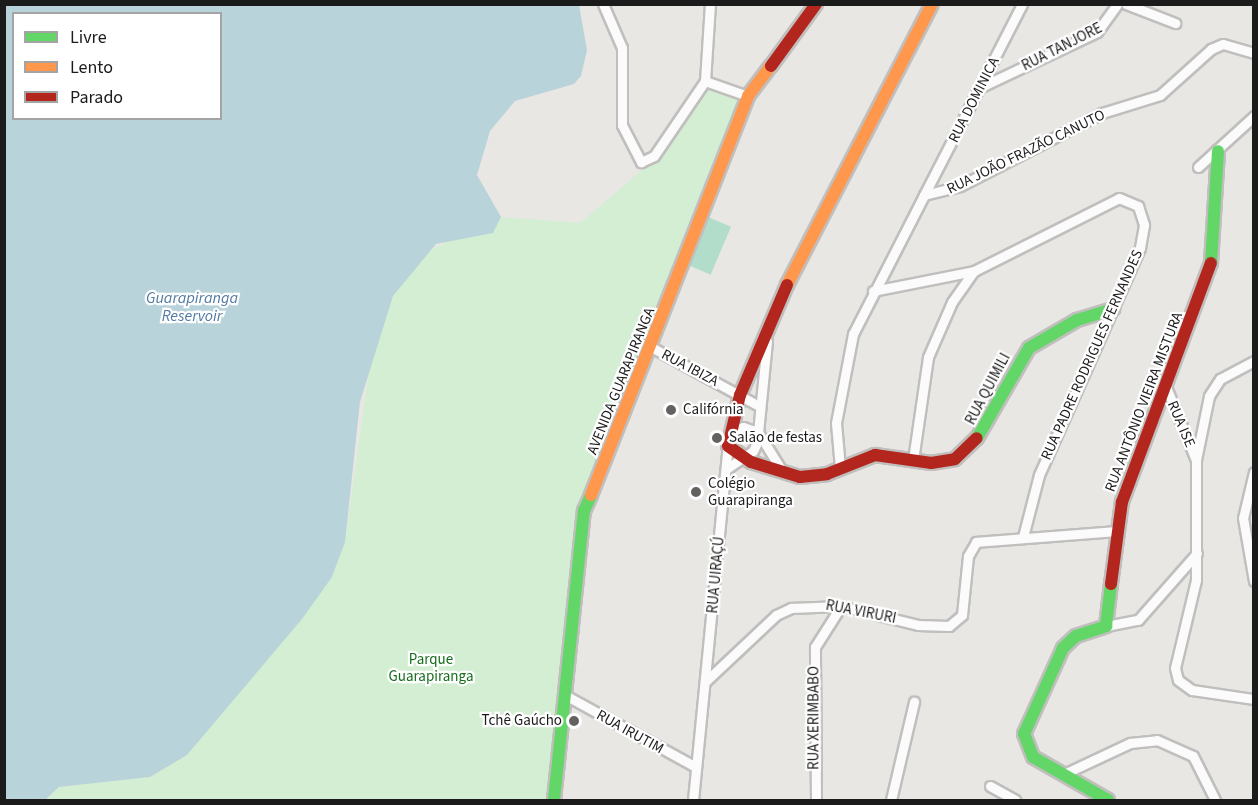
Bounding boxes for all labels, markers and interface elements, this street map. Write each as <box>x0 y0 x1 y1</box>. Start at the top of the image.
legend <box>12 12 222 120</box>
street label: RUA TANJORE <box>1019 19 1105 75</box>
text: Livre <box>70 25 107 50</box>
street label: RUA DOMINICA <box>945 54 1003 146</box>
text: Lento <box>70 55 113 80</box>
text: Parado <box>70 85 123 110</box>
street label: RUA JOÃO FRAZÃO CANUTO <box>944 106 1108 198</box>
street label: RUA PADRE RODRIGUES FERNANDES <box>1037 247 1147 463</box>
water label: Guarapiranga Reservoir <box>146 288 238 326</box>
street label: AVENIDA GUARAPIRANGA <box>583 305 659 457</box>
street label: RUA ANTÔNIO VIEIRA MISTURA <box>1101 309 1187 495</box>
street label: RUA IBIZA <box>658 346 722 390</box>
street label: RUA QUIMILI <box>962 350 1014 428</box>
street label: RUA ISE <box>1163 398 1199 450</box>
place label: Califórnia <box>683 401 744 419</box>
marker: Califórnia <box>664 403 678 417</box>
place label: Salão de festas <box>729 429 822 447</box>
marker: Salão de festas <box>710 431 724 445</box>
place label: Colégio Guarapiranga <box>708 474 793 509</box>
marker: Colégio Guarapiranga <box>689 485 703 499</box>
street label: RUA UIRAÇÚ <box>704 536 728 614</box>
street label: RUA VIRURI <box>824 596 898 628</box>
park label: Parque Guarapiranga <box>389 650 473 685</box>
street label: RUA XERIMBABO <box>805 666 823 770</box>
street label: RUA IRUTIM <box>593 706 667 758</box>
place label: Tchê Gaúcho <box>481 712 562 730</box>
marker: Tchê Gaúcho <box>567 714 581 728</box>

